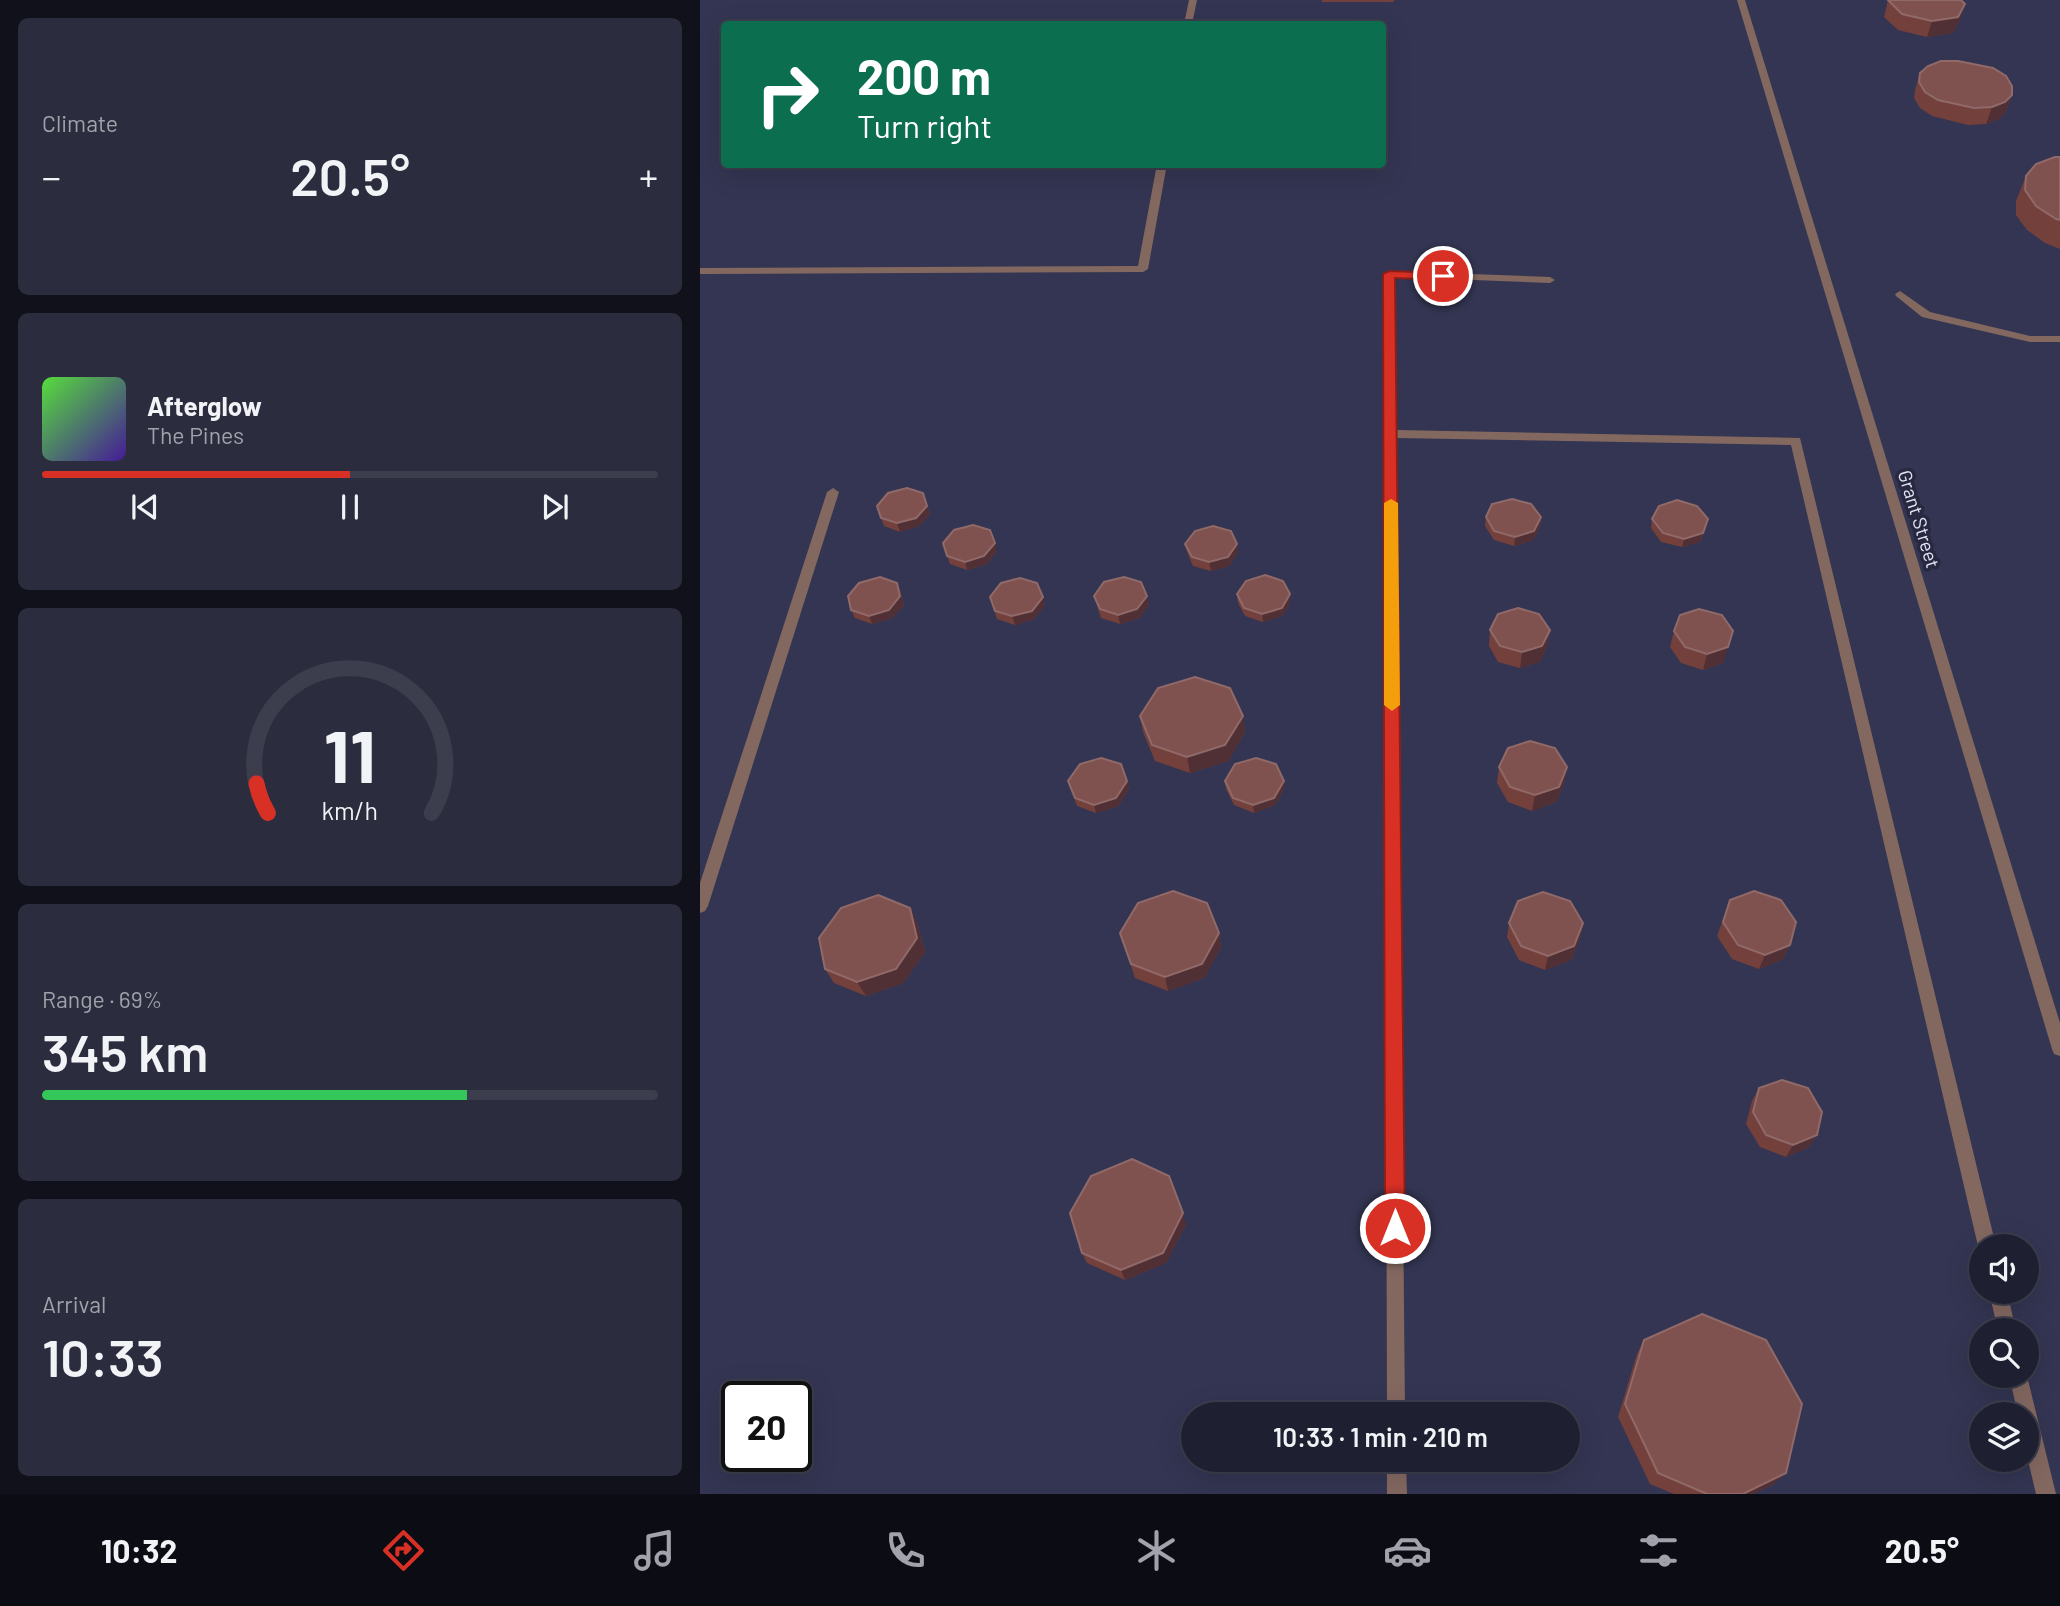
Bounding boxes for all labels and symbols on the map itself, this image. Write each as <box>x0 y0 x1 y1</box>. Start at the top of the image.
pin <box>1413 246 1473 306</box>
street label: Grant Street <box>1894 467 1945 571</box>
position arrow <box>1358 1191 1432 1265</box>
speed limit sign: 20 <box>721 1381 812 1472</box>

